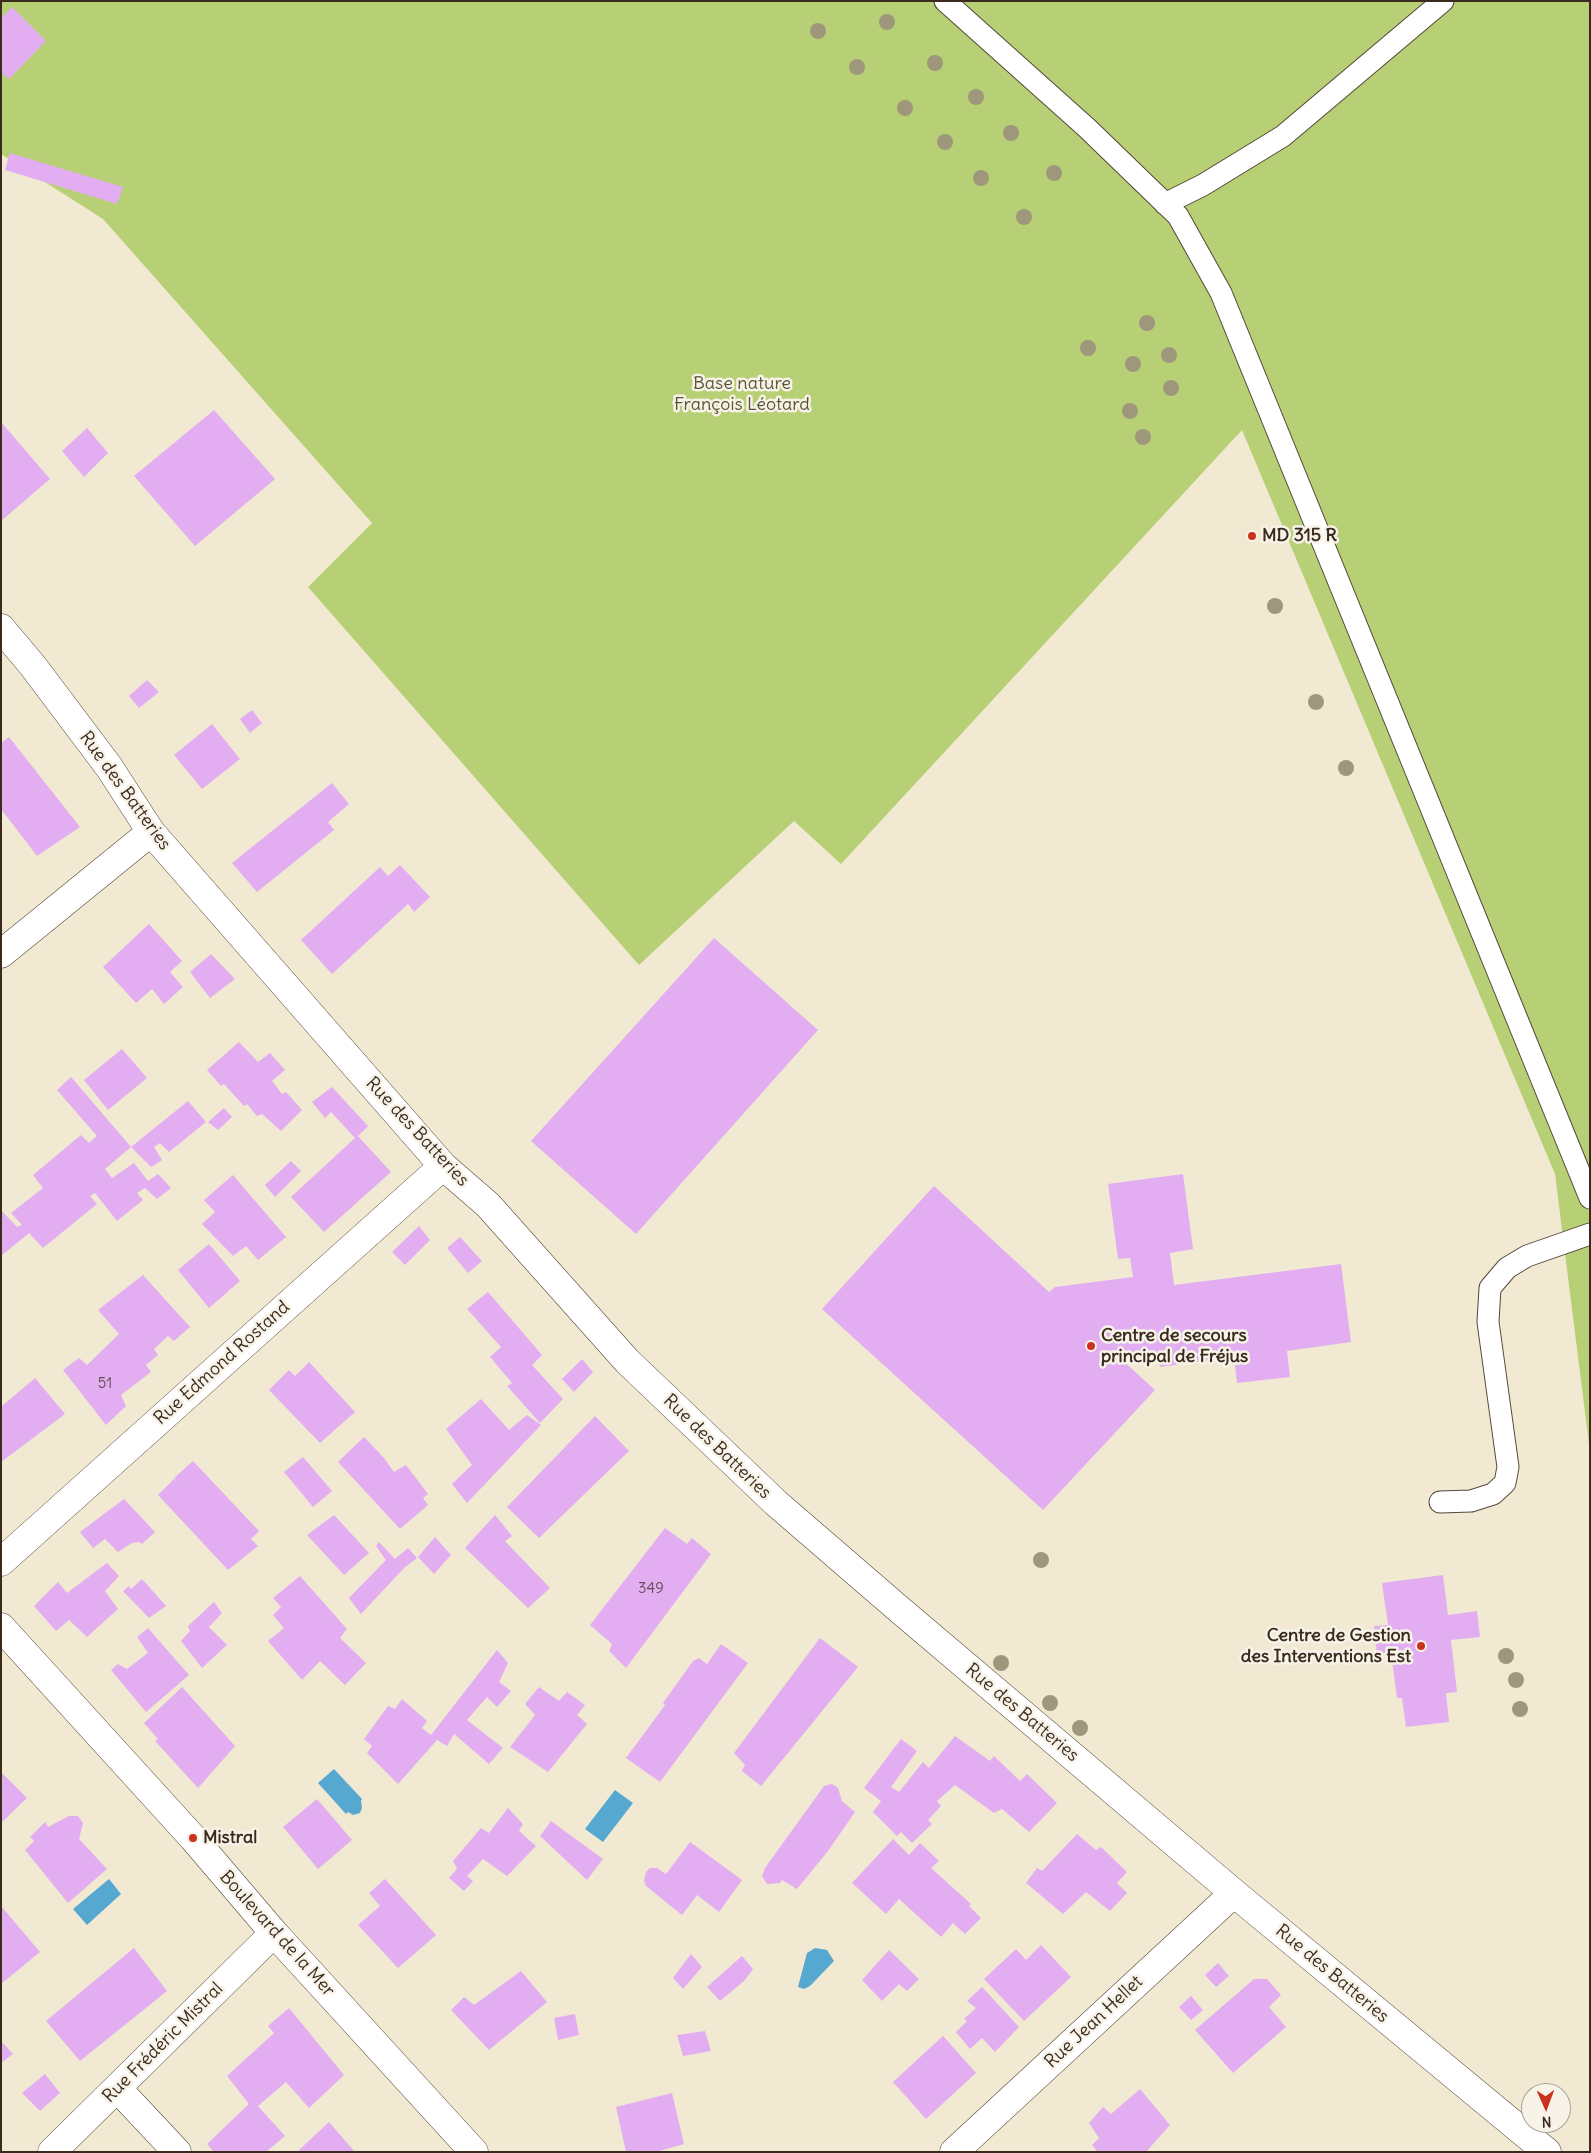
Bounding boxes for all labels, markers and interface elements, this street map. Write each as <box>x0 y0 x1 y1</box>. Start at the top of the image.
park label: Base nature François Léotard <box>674 373 810 416</box>
place label: MD 315 R <box>1262 525 1337 547</box>
marker: MD 315 R <box>1246 530 1258 542</box>
street label: Rue des Batteries <box>75 727 175 855</box>
street label: Rue des Batteries <box>361 1073 473 1191</box>
street label: Rue Edmond Rostand <box>150 1296 294 1430</box>
place label: Centre de secours principal de Fréjus <box>1101 1325 1248 1368</box>
marker: Centre de secours principal de Fréjus <box>1085 1340 1097 1352</box>
house number: 51 <box>98 1375 112 1393</box>
street label: Rue des Batteries <box>659 1390 775 1504</box>
house number: 349 <box>638 1580 664 1598</box>
place label: Centre de Gestion des Interventions Est <box>1241 1625 1411 1668</box>
marker: Centre de Gestion des Interventions Est <box>1415 1640 1427 1652</box>
street label: Rue des Batteries <box>961 1659 1083 1767</box>
place label: Mistral <box>203 1827 257 1849</box>
marker: Mistral <box>187 1832 199 1844</box>
street label: Boulevard de la Mer <box>215 1867 339 2001</box>
street label: Rue des Batteries <box>1271 1920 1393 2028</box>
street label: Rue Jean Hellet <box>1041 1971 1147 2073</box>
street label: Rue Frédéric Mistral <box>98 1978 228 2108</box>
north arrow <box>1521 2083 1571 2133</box>
text: N <box>1541 2113 1552 2131</box>

